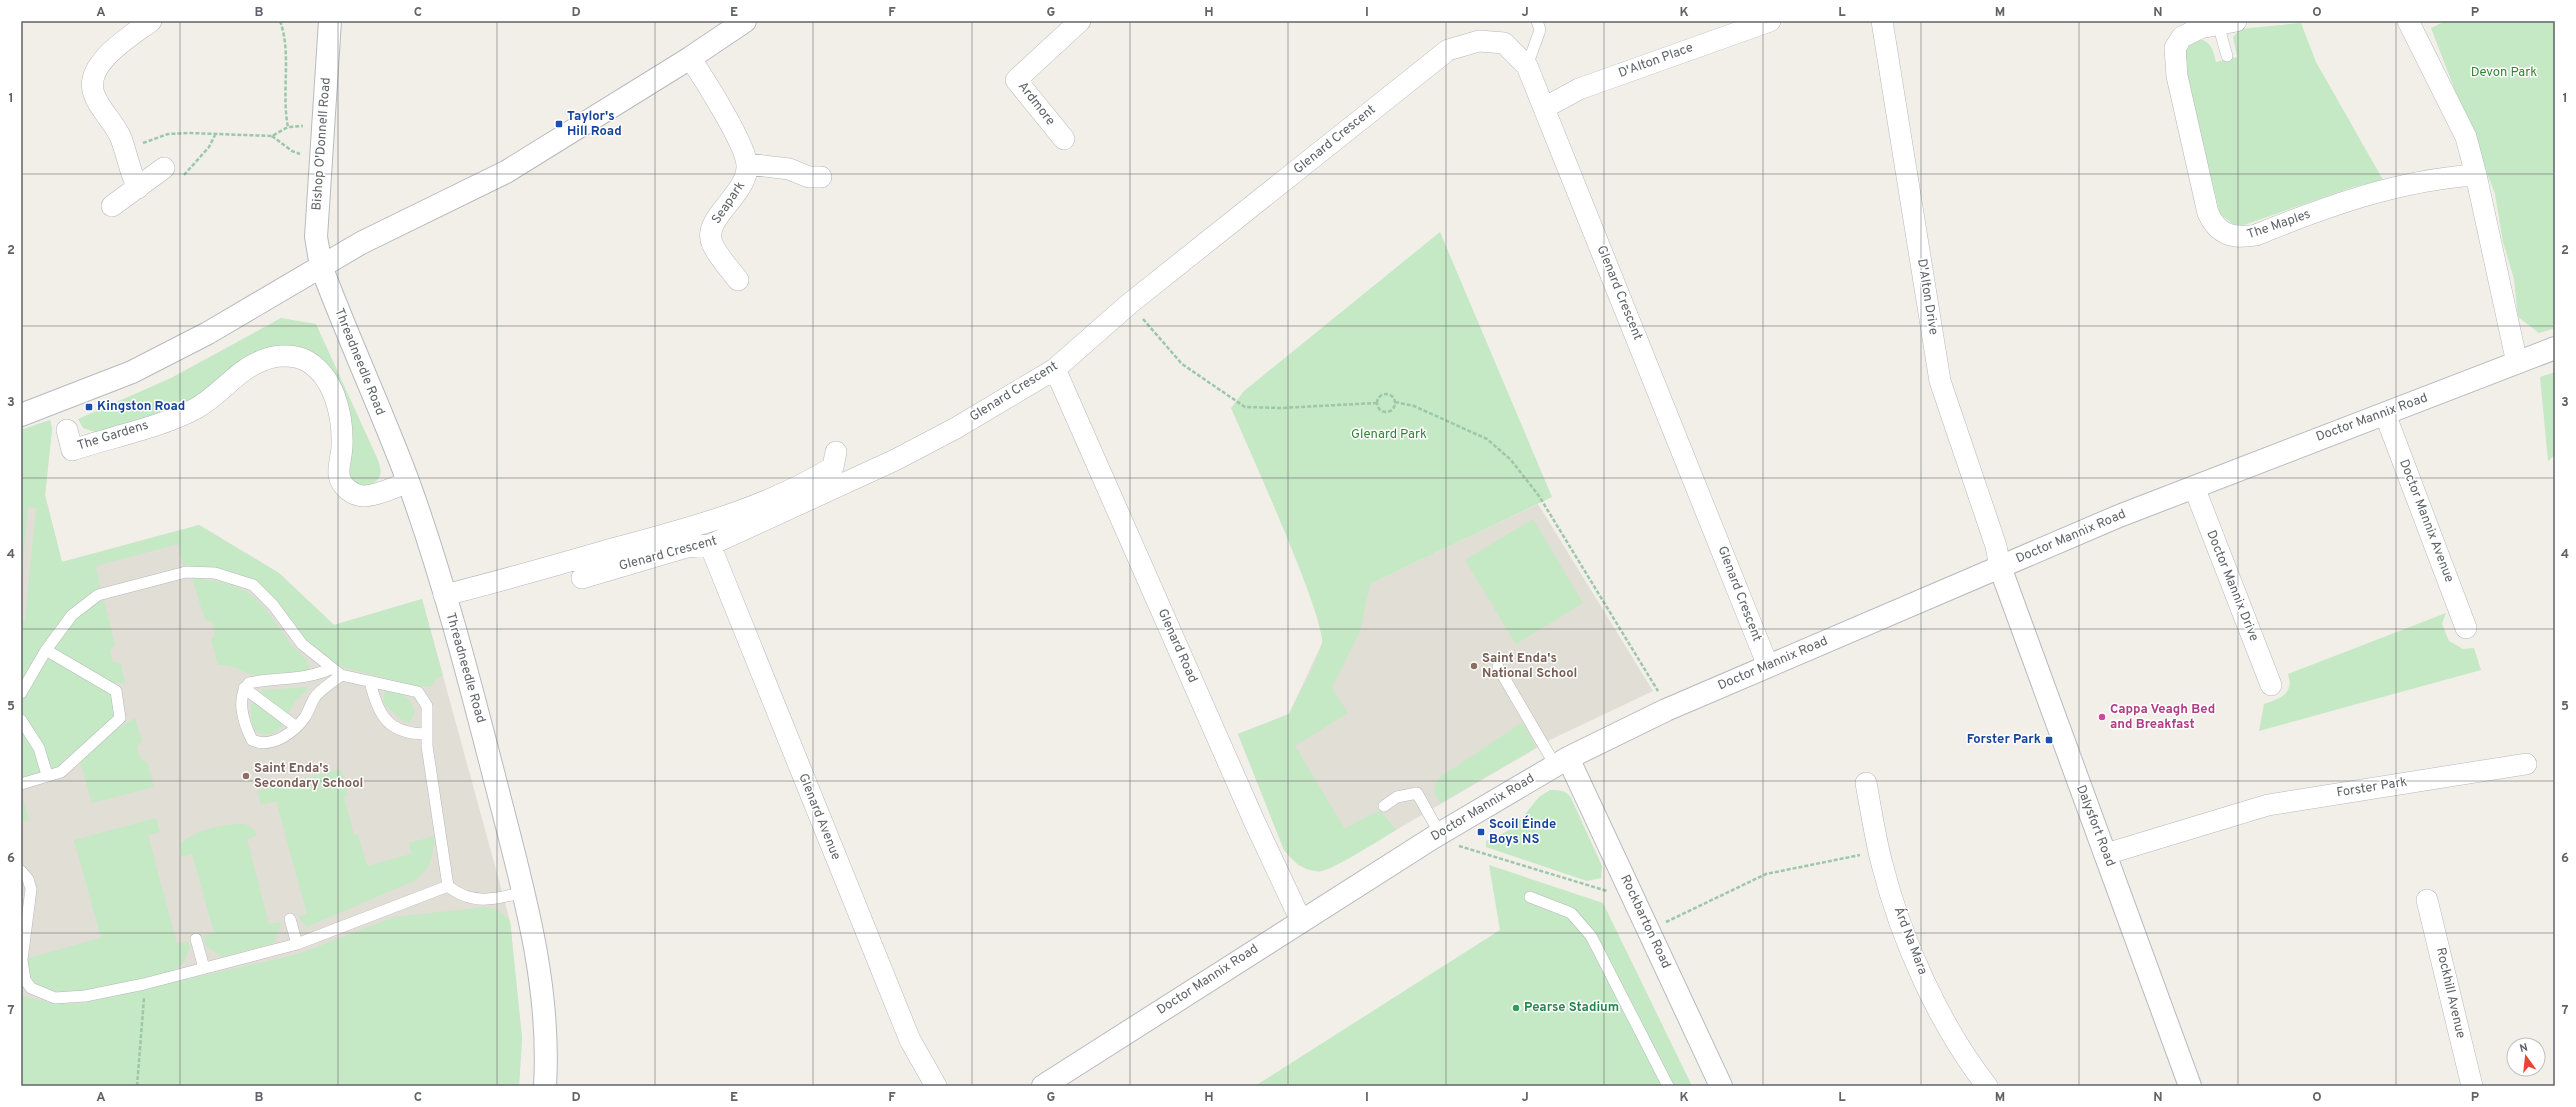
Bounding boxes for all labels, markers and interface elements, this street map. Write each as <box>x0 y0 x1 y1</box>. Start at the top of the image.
text: A <box>96 5 106 21</box>
text: B <box>255 5 264 21</box>
text: C <box>414 5 422 21</box>
text: D <box>571 5 581 21</box>
text: E <box>730 5 738 21</box>
text: F <box>888 5 896 21</box>
text: G <box>1047 5 1056 21</box>
text: H <box>1204 5 1214 21</box>
text: I <box>1365 5 1369 21</box>
text: J <box>1521 5 1529 21</box>
text: K <box>1679 5 1689 21</box>
text: L <box>1838 5 1846 21</box>
text: M <box>1995 5 2005 21</box>
text: N <box>2153 5 2163 21</box>
text: O <box>2312 5 2322 21</box>
text: P <box>2471 5 2480 21</box>
street label: D'Alton Place <box>1616 40 1696 82</box>
park label: Devon Park <box>2471 65 2537 81</box>
street label: Bishop O'Donnell Road <box>309 77 335 211</box>
street label: Ardmore <box>1014 79 1058 129</box>
text: 1 <box>8 91 14 107</box>
text: 1 <box>2562 91 2568 107</box>
street label: Glenard Crescent <box>1291 102 1379 178</box>
place label: Taylor's Hill Road <box>567 109 622 140</box>
marker: Taylor's Hill Road <box>554 119 564 129</box>
street label: Seapark <box>709 179 749 227</box>
street label: The Maples <box>2245 207 2313 243</box>
text: 2 <box>7 243 15 259</box>
street label: Glenard Crescent <box>1593 243 1645 343</box>
text: 2 <box>2561 243 2569 259</box>
street label: D'Alton Drive <box>1913 258 1941 336</box>
street label: Threadneedle Road <box>330 306 388 418</box>
street label: Glenard Crescent <box>967 358 1061 425</box>
street label: Doctor Mannix Road <box>2314 390 2430 446</box>
text: 3 <box>7 395 15 411</box>
text: 3 <box>2561 395 2569 411</box>
place label: Kingston Road <box>97 399 185 415</box>
marker: Kingston Road <box>84 402 94 412</box>
street label: The Gardens <box>75 418 151 454</box>
park label: Glenard Park <box>1351 427 1427 443</box>
street label: Doctor Mannix Avenue <box>2395 457 2457 585</box>
street label: Doctor Mannix Road <box>2014 507 2128 567</box>
street label: Doctor Mannix Drive <box>2202 528 2262 644</box>
street label: Glenard Crescent <box>617 533 719 575</box>
street label: Glenard Crescent <box>1713 544 1765 644</box>
text: 4 <box>7 547 15 563</box>
text: 4 <box>2561 547 2569 563</box>
street label: Glenard Road <box>1154 607 1200 685</box>
street label: Threadneedle Road <box>442 611 488 725</box>
street label: Doctor Mannix Road <box>1716 634 1830 694</box>
place label: Saint Enda's National School <box>1482 651 1577 682</box>
marker: Saint Enda's National School <box>1469 661 1479 671</box>
text: 5 <box>7 699 15 715</box>
text: 5 <box>2561 699 2569 715</box>
place label: Cappa Veagh Bed and Breakfast <box>2110 702 2215 733</box>
marker: Cappa Veagh Bed and Breakfast <box>2097 712 2107 722</box>
place label: Forster Park <box>1967 732 2041 748</box>
marker: Forster Park <box>2044 735 2054 745</box>
place label: Saint Enda's Secondary School <box>254 761 363 792</box>
marker: Saint Enda's Secondary School <box>241 771 251 781</box>
street label: Glenard Avenue <box>794 771 844 863</box>
street label: Doctor Mannix Road <box>1428 771 1538 845</box>
street label: Forster Park <box>2336 775 2409 801</box>
street label: Dalysfort Road <box>2072 783 2118 869</box>
place label: Scoil Éinde Boys NS <box>1489 815 1556 848</box>
marker: Scoil Éinde Boys NS <box>1476 827 1486 837</box>
text: 6 <box>7 851 15 867</box>
text: 6 <box>2561 851 2569 867</box>
street label: Rockbarton Road <box>1616 873 1674 971</box>
street label: Árd Na Mara <box>1890 904 1932 977</box>
street label: Doctor Mannix Road <box>1154 941 1262 1019</box>
street label: Rockhill Avenue <box>2432 946 2468 1040</box>
place label: Pearse Stadium <box>1524 1000 1619 1016</box>
text: 7 <box>8 1003 15 1019</box>
marker: Pearse Stadium <box>1511 1003 1521 1013</box>
text: 7 <box>2562 1003 2569 1019</box>
north arrow <box>2506 1037 2546 1077</box>
text: N <box>2518 1041 2529 1056</box>
text: A <box>96 1090 106 1106</box>
text: B <box>255 1090 264 1106</box>
text: C <box>414 1090 422 1106</box>
text: D <box>571 1090 581 1106</box>
text: E <box>730 1090 738 1106</box>
text: F <box>888 1090 896 1106</box>
text: G <box>1047 1090 1056 1106</box>
text: H <box>1204 1090 1214 1106</box>
text: I <box>1365 1090 1369 1106</box>
text: J <box>1521 1090 1529 1106</box>
text: K <box>1679 1090 1689 1106</box>
text: L <box>1838 1090 1846 1106</box>
text: M <box>1995 1090 2005 1106</box>
text: N <box>2153 1090 2163 1106</box>
text: O <box>2312 1090 2322 1106</box>
text: P <box>2471 1090 2480 1106</box>

